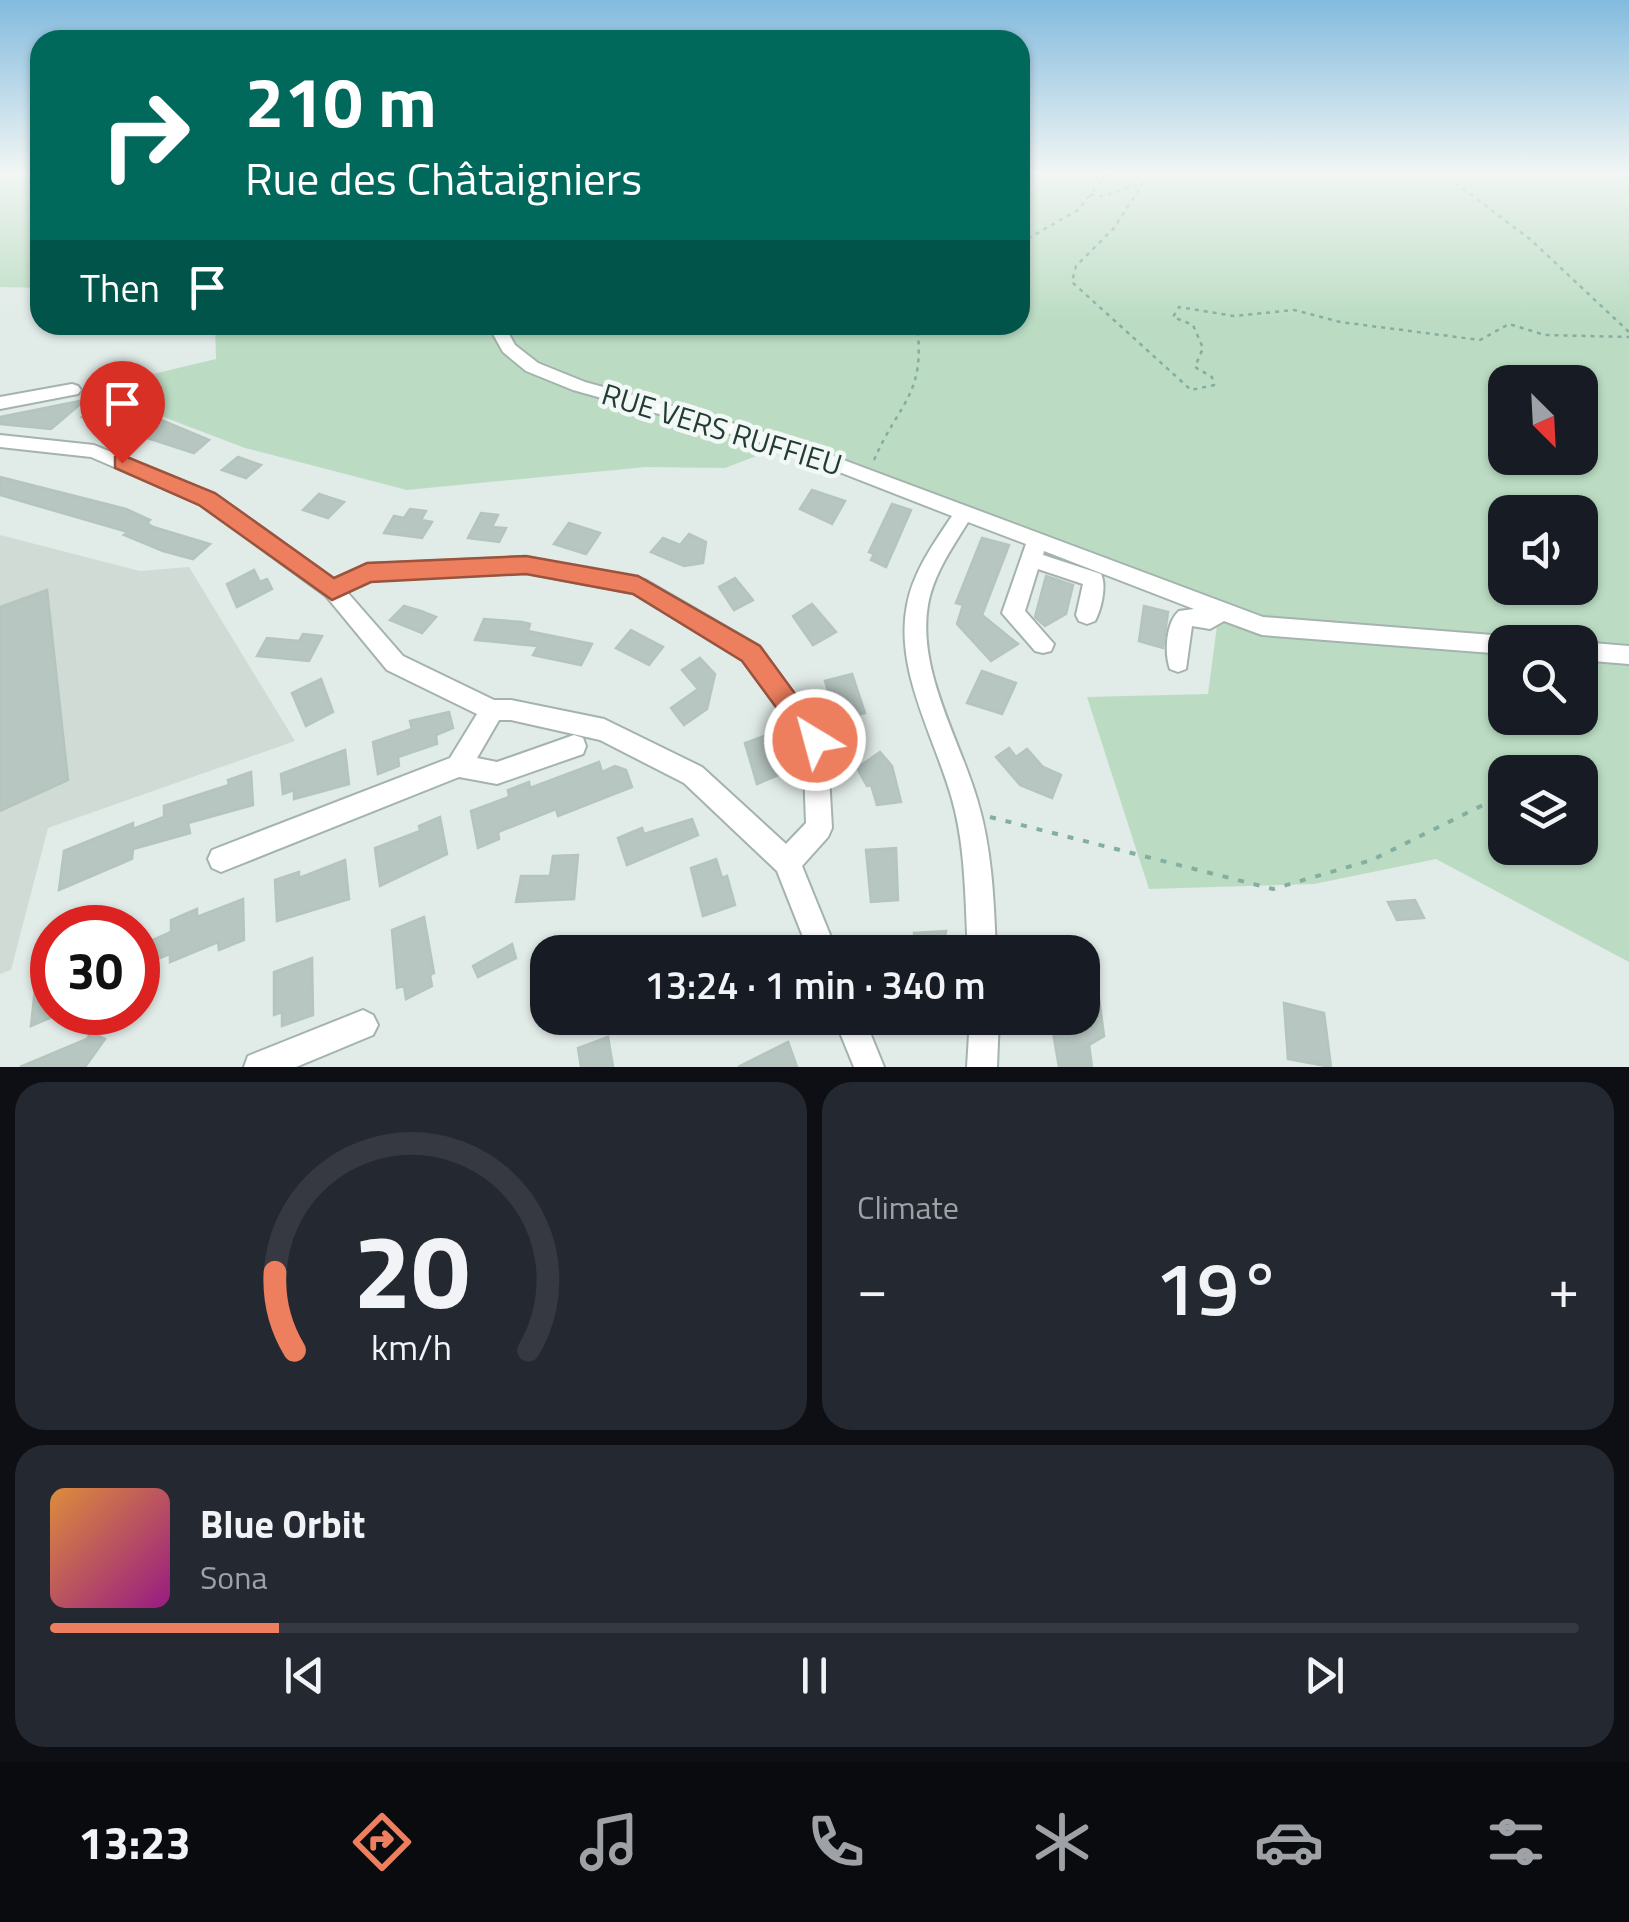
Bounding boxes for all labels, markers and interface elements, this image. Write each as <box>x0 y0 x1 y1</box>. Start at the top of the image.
text: 210 m <box>245 48 437 154</box>
icon: right <box>80 70 210 200</box>
text: Rue des Châtaigniers <box>245 144 642 212</box>
text: Then <box>80 259 160 317</box>
icon: arrive <box>180 260 235 315</box>
pin <box>80 361 165 464</box>
north arrow <box>1488 365 1598 475</box>
map controls <box>1488 365 1598 865</box>
street label: RUE VERS RUFFIEU <box>596 371 848 487</box>
icon: arrive <box>95 376 150 431</box>
button: sound <box>1488 495 1598 605</box>
button: search <box>1488 625 1598 735</box>
position arrow <box>763 688 867 792</box>
button: layers <box>1488 755 1598 865</box>
speed limit sign: 30 <box>30 905 160 1035</box>
text: 13:24 · 1 min · 340 m <box>644 956 986 1014</box>
text: Climate <box>857 1183 959 1231</box>
text: 20 <box>353 1190 469 1348</box>
text: 19° <box>1155 1230 1281 1344</box>
text: − <box>857 1246 888 1329</box>
text: + <box>1548 1246 1579 1329</box>
text: km/h <box>371 1319 451 1374</box>
text: Blue Orbit <box>200 1495 365 1553</box>
text: Sona <box>200 1553 267 1601</box>
icon: previous <box>277 1648 332 1703</box>
icon: pause <box>787 1648 842 1703</box>
icon: next <box>1297 1648 1352 1703</box>
icon: directions <box>347 1807 417 1877</box>
icon: music <box>574 1807 644 1877</box>
icon: phone <box>801 1807 871 1877</box>
icon: climate <box>1027 1807 1097 1877</box>
icon: car <box>1254 1807 1324 1877</box>
icon: filters <box>1481 1807 1551 1877</box>
text: 13:23 <box>78 1808 191 1876</box>

